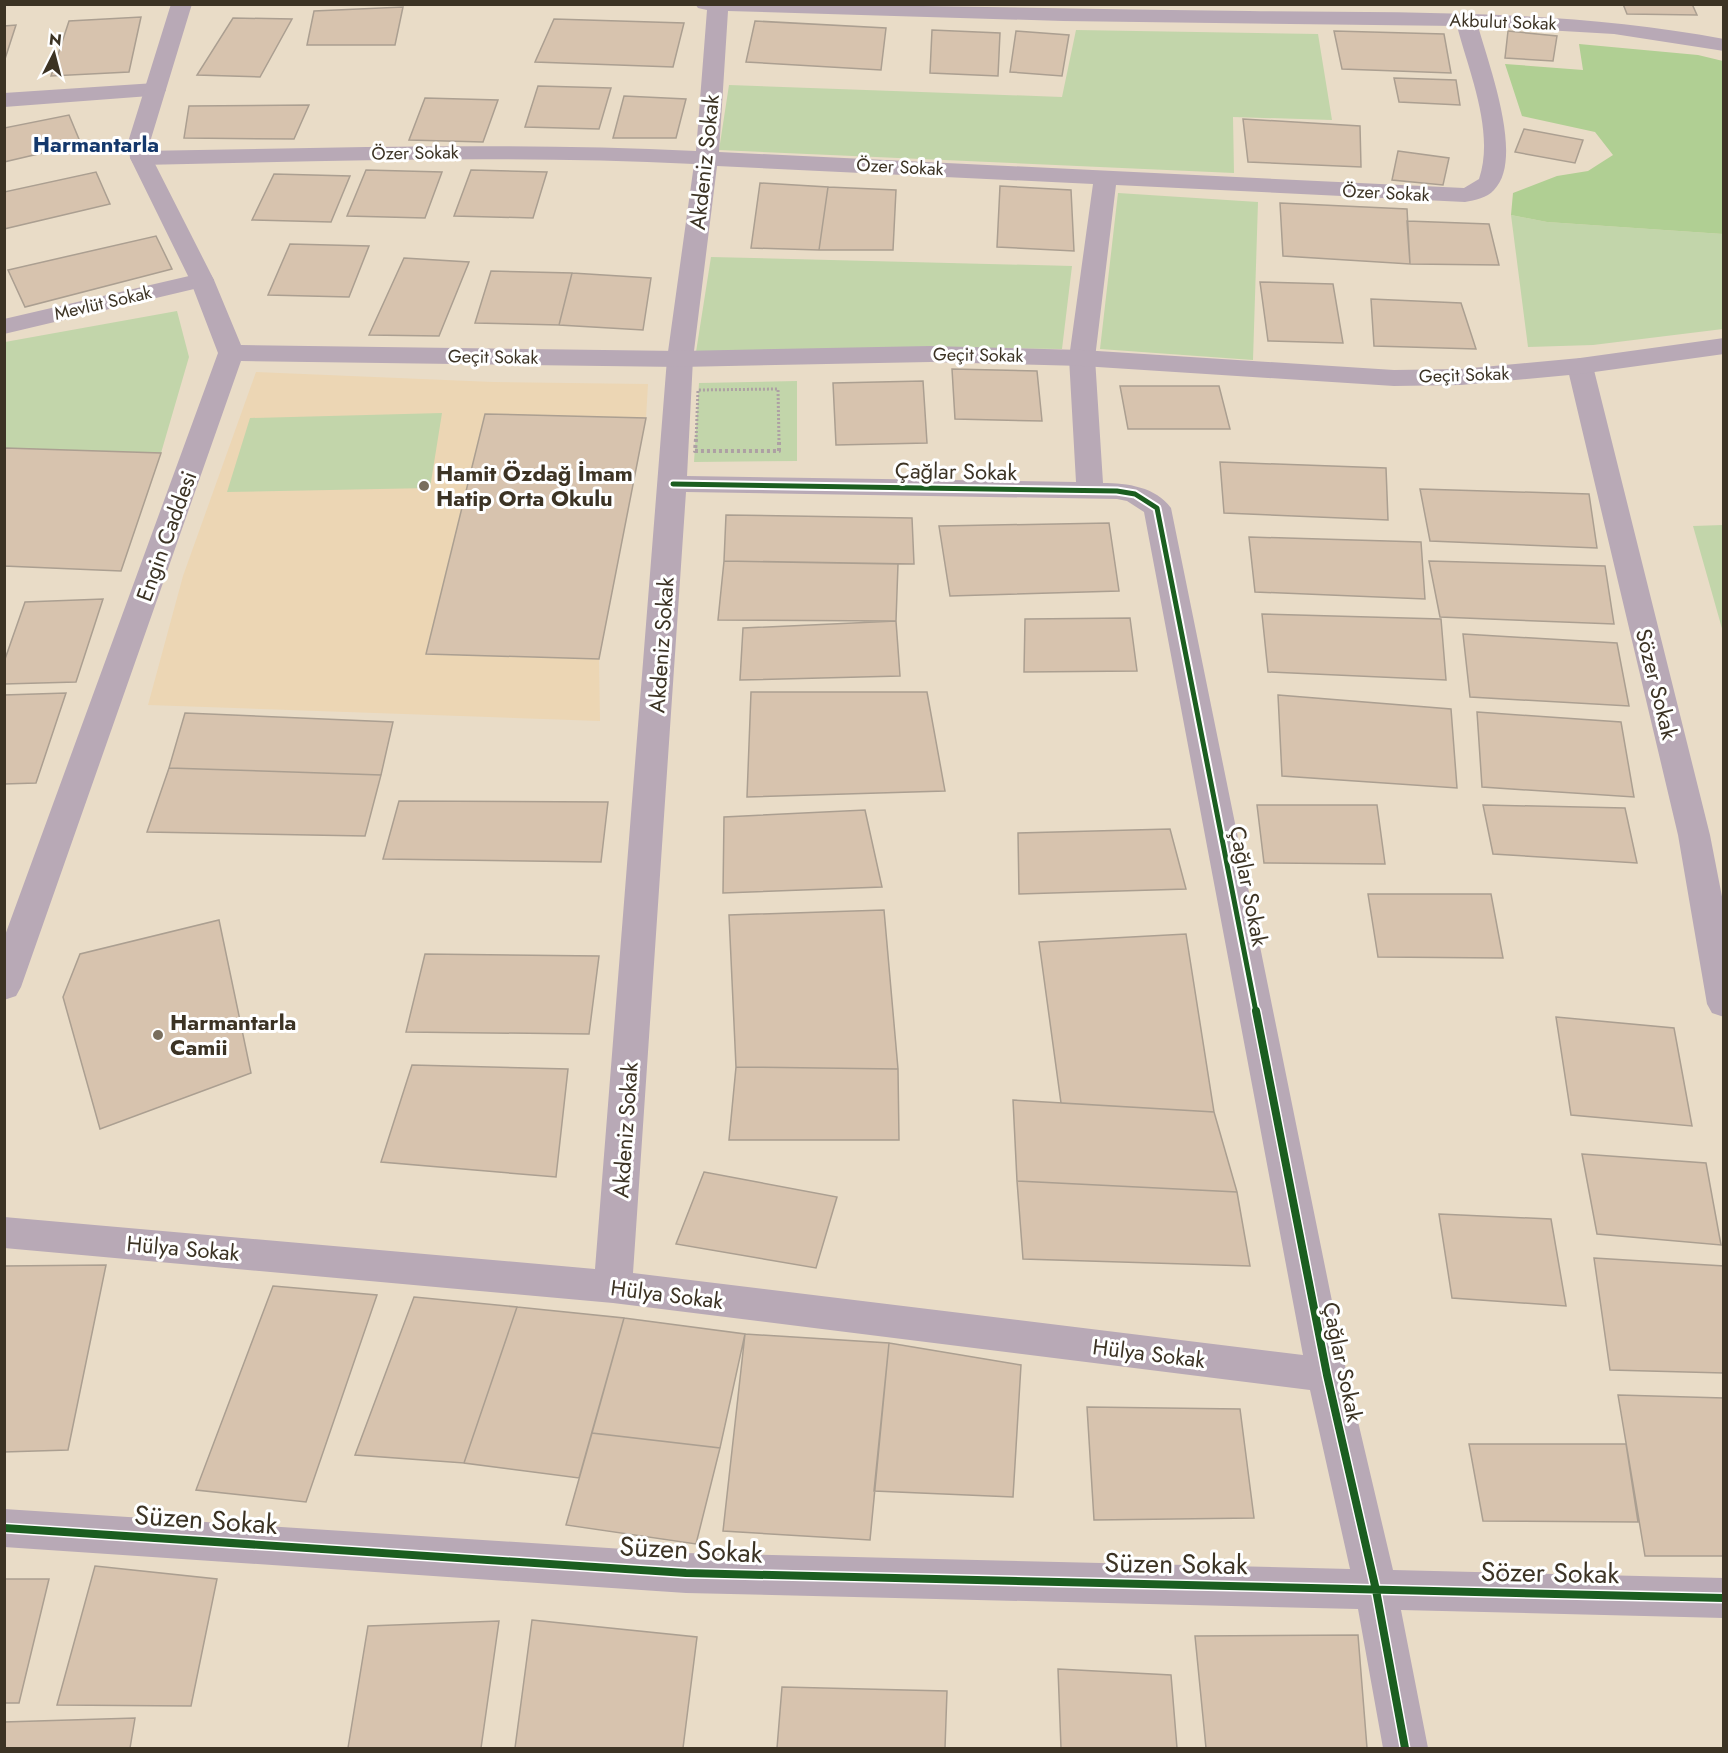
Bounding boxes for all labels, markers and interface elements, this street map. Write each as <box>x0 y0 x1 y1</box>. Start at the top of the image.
street label: Akbulut Sokak <box>1449 7 1557 37</box>
north arrow <box>24 24 84 84</box>
text: N <box>48 27 63 52</box>
street label: Akdeniz Sokak <box>681 92 727 231</box>
district label: Harmantarla <box>33 128 159 160</box>
street label: Özer Sokak <box>371 139 459 167</box>
street label: Özer Sokak <box>856 152 944 182</box>
street label: Özer Sokak <box>1342 178 1430 208</box>
street label: Mevlüt Sokak <box>52 279 154 327</box>
street label: Geçit Sokak <box>933 341 1024 369</box>
street label: Geçit Sokak <box>448 343 539 371</box>
street label: Geçit Sokak <box>1418 360 1510 390</box>
street label: Çağlar Sokak <box>895 454 1018 488</box>
place label: Hamit Özdağ İmam Hatip Orta Okulu <box>436 457 633 514</box>
street label: Engin Caddesi <box>128 466 204 606</box>
marker: Hamit Özdağ İmam Hatip Orta Okulu <box>417 479 431 493</box>
street label: Akdeniz Sokak <box>640 576 682 714</box>
street label: Sözer Sokak <box>1628 625 1686 743</box>
street label: Çağlar Sokak <box>1222 823 1276 949</box>
place label: Harmantarla Camii <box>170 1006 296 1063</box>
marker: Harmantarla Camii <box>151 1028 165 1042</box>
street label: Akdeniz Sokak <box>604 1061 646 1199</box>
street label: Hülya Sokak <box>125 1227 241 1269</box>
street label: Hülya Sokak <box>609 1271 725 1317</box>
street label: Çağlar Sokak <box>1315 1299 1371 1425</box>
street label: Hülya Sokak <box>1091 1330 1207 1376</box>
street label: Süzen Sokak <box>133 1495 279 1544</box>
street label: Süzen Sokak <box>618 1526 764 1573</box>
street label: Süzen Sokak <box>1104 1543 1248 1584</box>
street label: Sözer Sokak <box>1480 1552 1620 1593</box>

